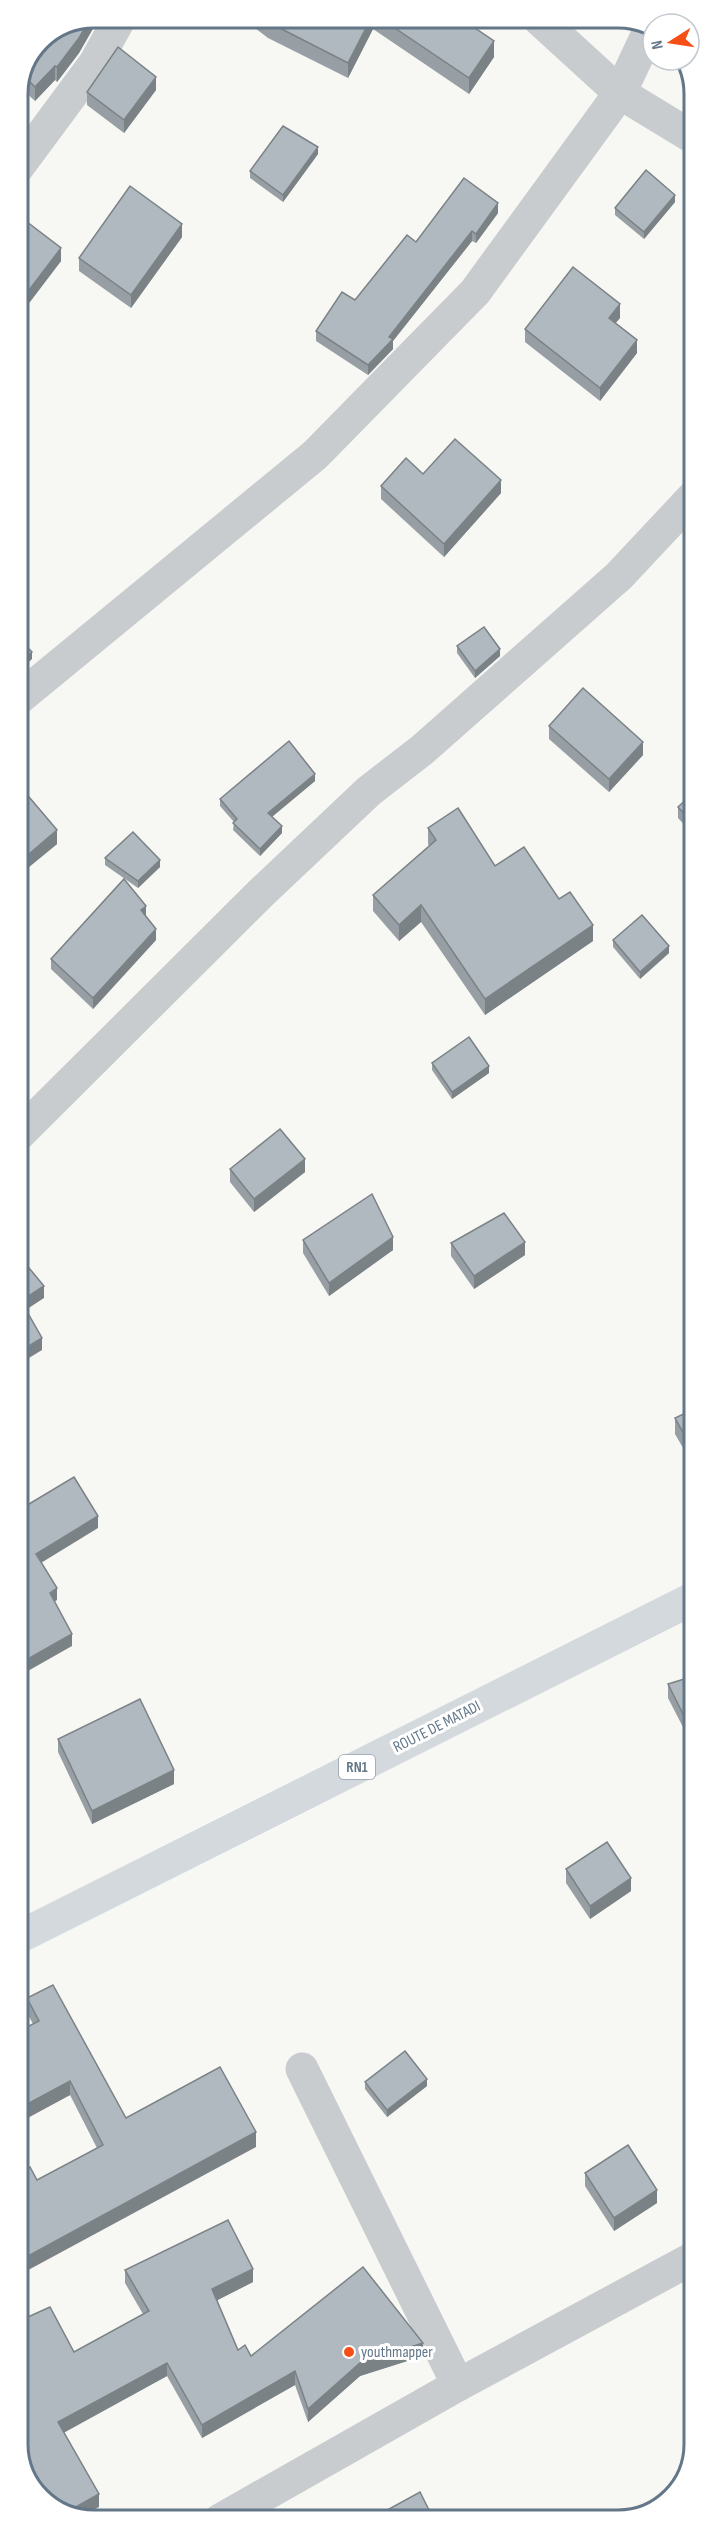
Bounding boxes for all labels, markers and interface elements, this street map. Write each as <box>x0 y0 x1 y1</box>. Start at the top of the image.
north arrow <box>641 12 701 72</box>
text: N <box>648 39 668 51</box>
street label: ROUTE DE MATADI <box>390 1697 484 1757</box>
road number: RN1 <box>339 1755 375 1779</box>
place label: youthmapper <box>361 2343 433 2362</box>
marker: youthmapper <box>342 2345 356 2359</box>

